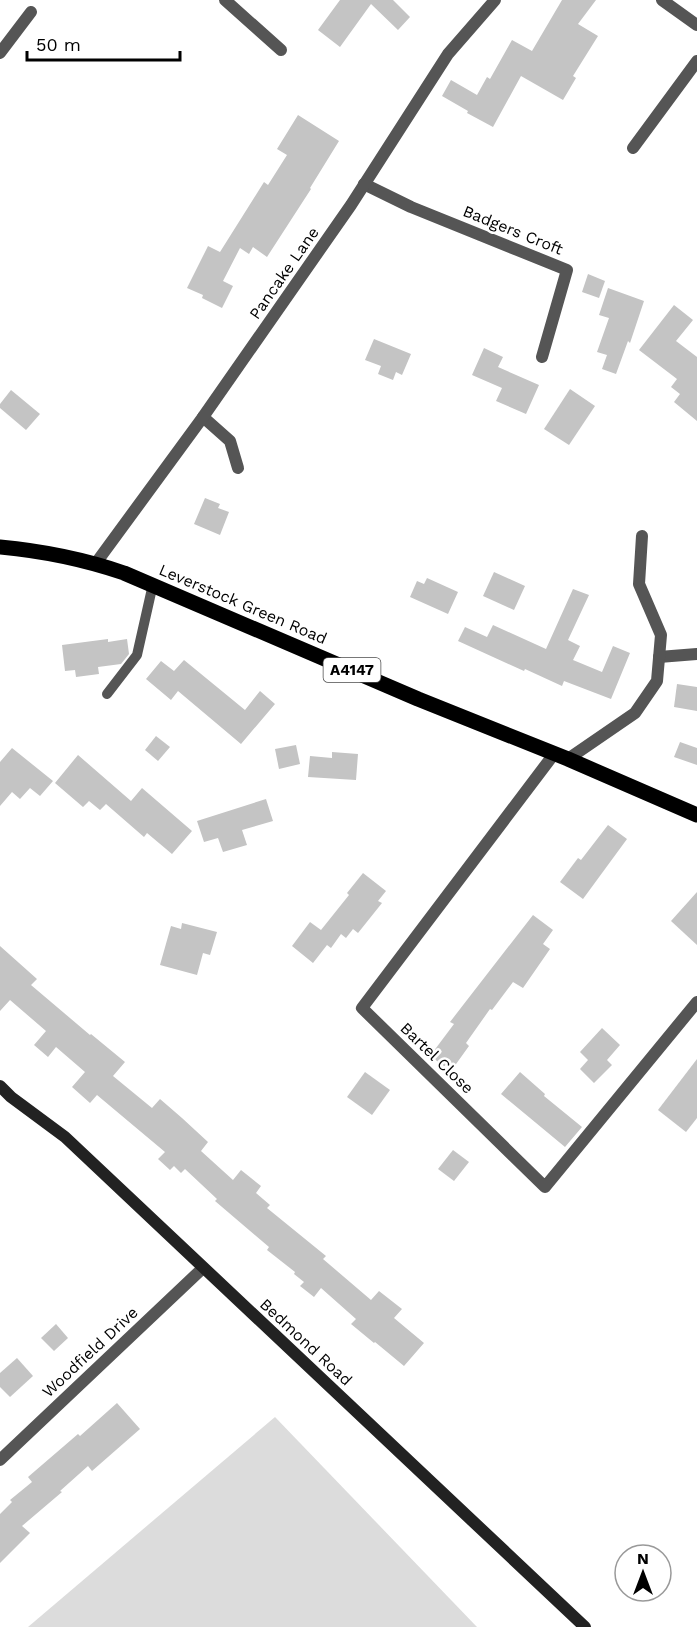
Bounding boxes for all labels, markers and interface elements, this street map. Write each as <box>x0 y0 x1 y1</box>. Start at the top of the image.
scale bar <box>27 24 180 62</box>
text: 50 m <box>36 34 81 55</box>
street label: Badgers Croft <box>460 201 566 259</box>
street label: Pancake Lane <box>245 223 323 323</box>
street label: Leverstock Green Road <box>156 560 330 648</box>
road number: A4147 <box>324 658 380 682</box>
street label: Bartel Close <box>396 1018 478 1098</box>
street label: Bedmond Road <box>256 1294 356 1390</box>
street label: Woodfield Drive <box>38 1303 142 1401</box>
north arrow <box>613 1543 673 1603</box>
text: N <box>637 1549 649 1568</box>

